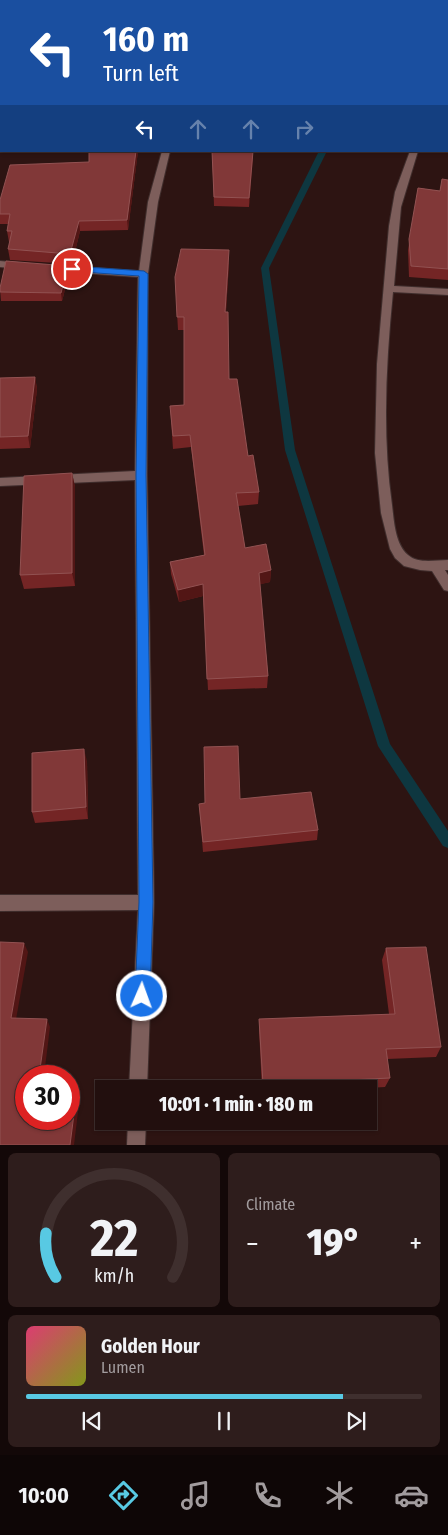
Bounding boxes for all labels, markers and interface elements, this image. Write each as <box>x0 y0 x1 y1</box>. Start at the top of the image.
text: 160 m <box>103 18 189 60</box>
icon: left <box>20 20 85 85</box>
text: Turn left <box>103 60 179 87</box>
icon: left <box>131 115 159 143</box>
icon: ahead <box>184 115 212 143</box>
icon: ahead <box>237 115 265 143</box>
icon: right <box>290 115 318 143</box>
pin <box>51 248 93 290</box>
icon: arrive <box>58 255 86 283</box>
position arrow <box>115 969 167 1021</box>
speed limit sign: 30 <box>15 1065 80 1130</box>
text: 10:01 · 1 min · 180 m <box>159 1093 313 1116</box>
text: Climate <box>246 1195 295 1214</box>
text: 22 <box>89 1207 138 1270</box>
text: 19° <box>307 1219 361 1265</box>
text: − <box>246 1227 259 1260</box>
text: + <box>409 1227 422 1260</box>
text: km/h <box>94 1265 134 1287</box>
text: Golden Hour <box>101 1335 200 1358</box>
text: Lumen <box>101 1358 145 1377</box>
icon: previous <box>78 1407 106 1435</box>
icon: pause <box>210 1407 238 1435</box>
icon: next <box>342 1407 370 1435</box>
icon: directions <box>106 1478 141 1513</box>
icon: music <box>178 1478 213 1513</box>
icon: phone <box>250 1478 285 1513</box>
icon: climate <box>322 1478 357 1513</box>
icon: car <box>394 1478 429 1513</box>
text: 10:00 <box>19 1482 69 1509</box>

